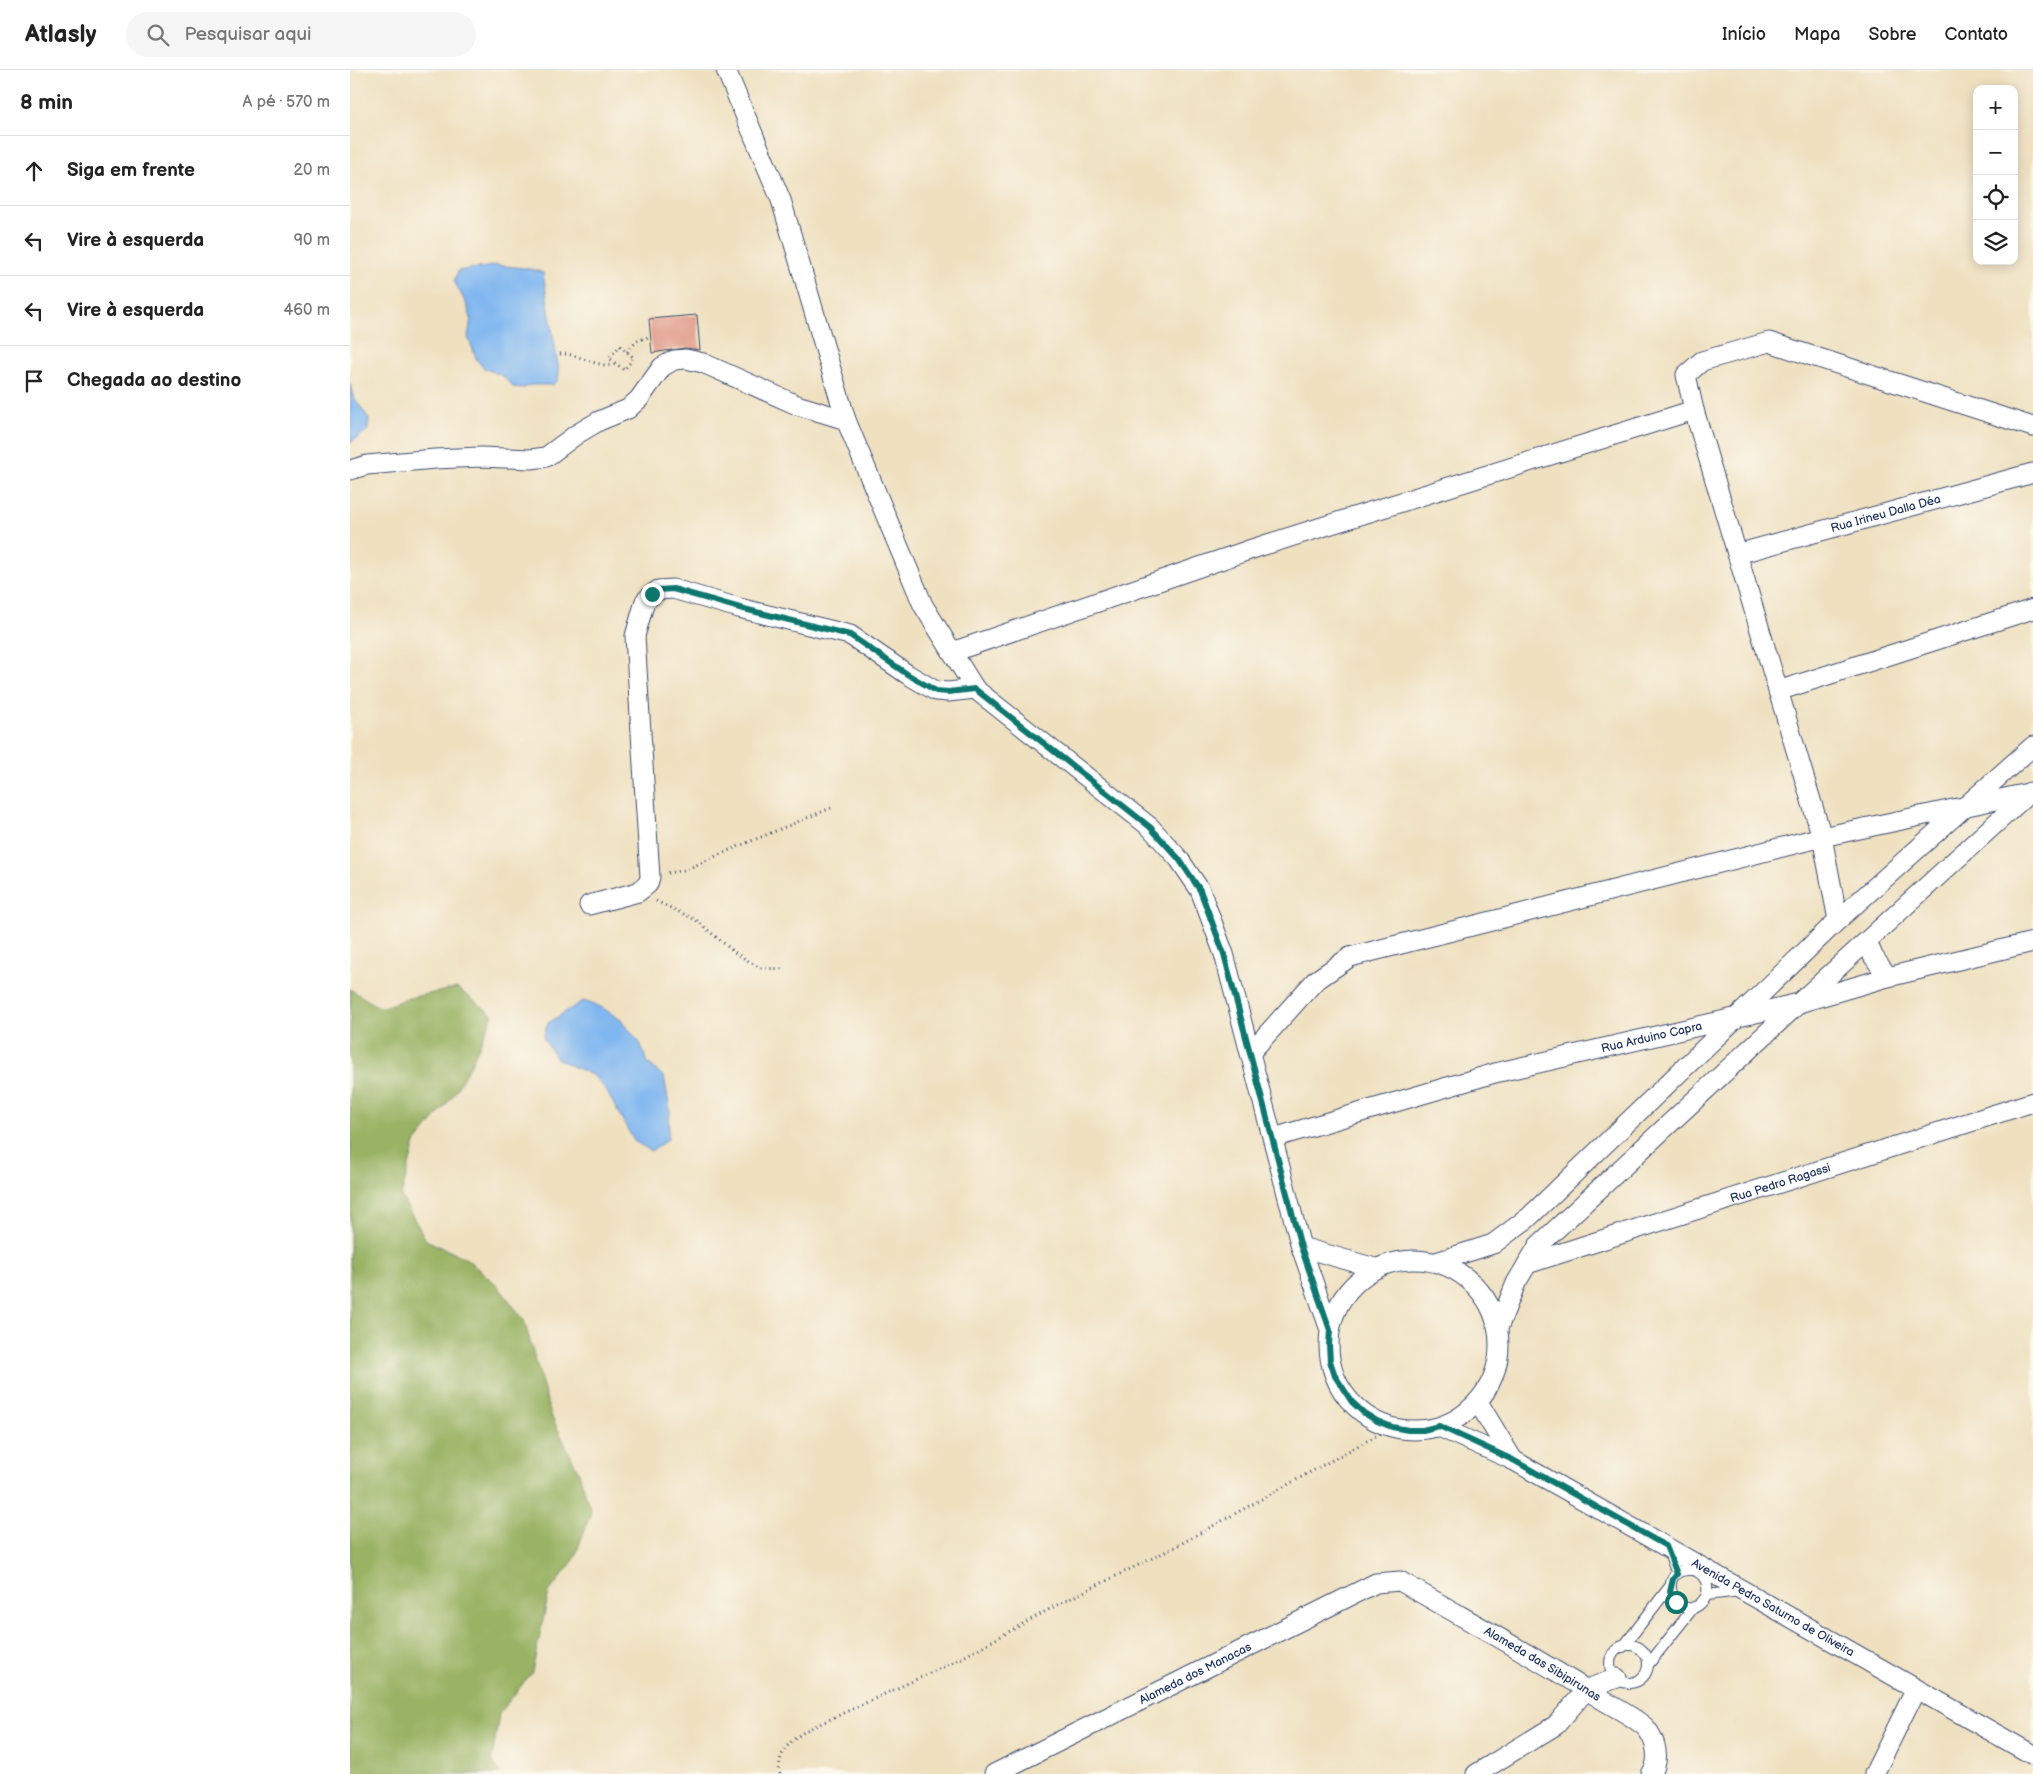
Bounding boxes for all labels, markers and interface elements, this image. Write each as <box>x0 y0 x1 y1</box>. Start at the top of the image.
search box <box>126 12 476 57</box>
text: Atlasly <box>25 20 96 49</box>
icon: search <box>144 21 172 49</box>
text: Pesquisar aqui <box>184 23 312 46</box>
text: Início <box>1722 24 1766 45</box>
text: Mapa <box>1794 24 1840 45</box>
text: Sobre <box>1868 24 1916 45</box>
text: Contato <box>1944 24 2008 45</box>
map controls <box>1973 85 2018 265</box>
button: + <box>1973 85 2018 130</box>
text: 8 min <box>20 90 73 115</box>
text: A pé · 570 m <box>243 93 330 112</box>
button: − <box>1973 130 2018 175</box>
icon: ahead <box>20 157 48 185</box>
text: Siga em frente <box>67 159 195 182</box>
text: 20 m <box>294 161 330 180</box>
button: locate <box>1973 175 2018 220</box>
button: layers <box>1973 220 2018 265</box>
icon: left <box>20 227 48 255</box>
text: Vire à esquerda <box>67 229 204 252</box>
text: 90 m <box>294 231 330 250</box>
icon: left <box>20 297 48 325</box>
text: Vire à esquerda <box>67 299 204 322</box>
text: 460 m <box>284 301 330 320</box>
icon: arrive <box>20 367 48 395</box>
text: Chegada ao destino <box>67 369 241 392</box>
street label: Rua Irineu Dalla Déa <box>1829 492 1943 536</box>
route end <box>641 583 664 606</box>
street label: Rua Arduino Capra <box>1600 1019 1704 1056</box>
street label: Rua Pedro Ragassi <box>1729 1160 1833 1206</box>
street label: Avenida Pedro Saturno de Oliveira <box>1689 1556 1857 1660</box>
route start <box>1665 1591 1688 1614</box>
street label: Alameda das Sibipirunas <box>1481 1624 1604 1705</box>
street label: Alameda dos Manacas <box>1137 1639 1254 1708</box>

